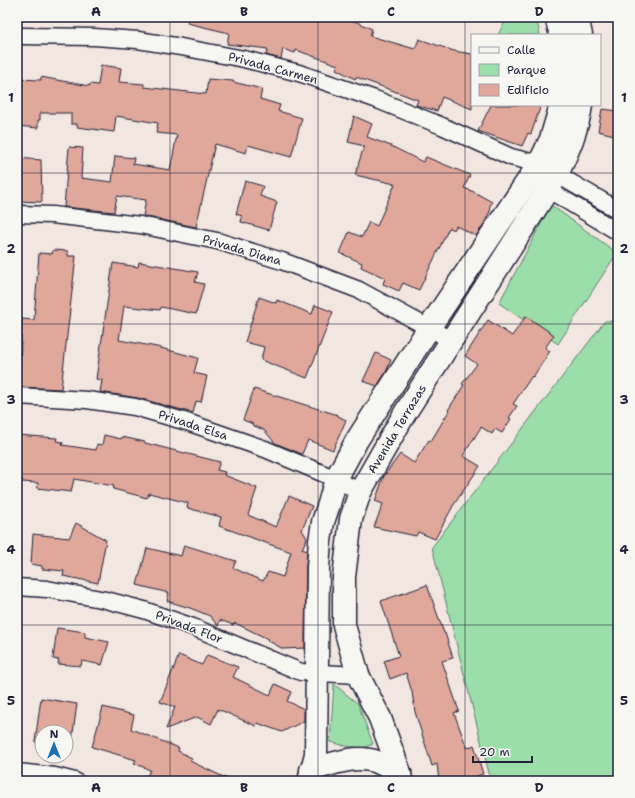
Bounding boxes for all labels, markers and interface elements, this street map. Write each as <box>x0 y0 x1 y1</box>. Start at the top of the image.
text: A <box>91 3 101 20</box>
text: B <box>240 3 248 20</box>
text: C <box>387 3 395 20</box>
text: D <box>534 3 544 20</box>
legend <box>471 34 601 106</box>
text: Calle <box>507 42 536 58</box>
street label: Privada Carmen <box>226 48 320 88</box>
text: Parque <box>507 62 546 78</box>
text: Edificio <box>507 82 549 98</box>
text: 1 <box>8 89 14 106</box>
text: 1 <box>621 89 627 106</box>
street label: Privada Diana <box>201 231 284 269</box>
text: 2 <box>6 240 16 257</box>
text: 2 <box>619 240 629 257</box>
street label: Avenida Terrazas <box>364 381 430 477</box>
text: 3 <box>6 391 16 408</box>
text: 3 <box>619 391 629 408</box>
street label: Privada Elsa <box>156 406 230 444</box>
text: 4 <box>6 541 16 558</box>
text: 4 <box>619 541 629 558</box>
street label: Privada Flor <box>153 607 225 647</box>
text: 5 <box>7 692 15 709</box>
text: 5 <box>620 692 628 709</box>
north arrow <box>34 724 74 764</box>
text: N <box>50 727 59 742</box>
scale bar <box>473 738 532 764</box>
text: 20 m <box>479 744 510 760</box>
text: A <box>91 779 101 796</box>
text: B <box>240 779 248 796</box>
text: C <box>387 779 395 796</box>
text: D <box>534 779 544 796</box>

